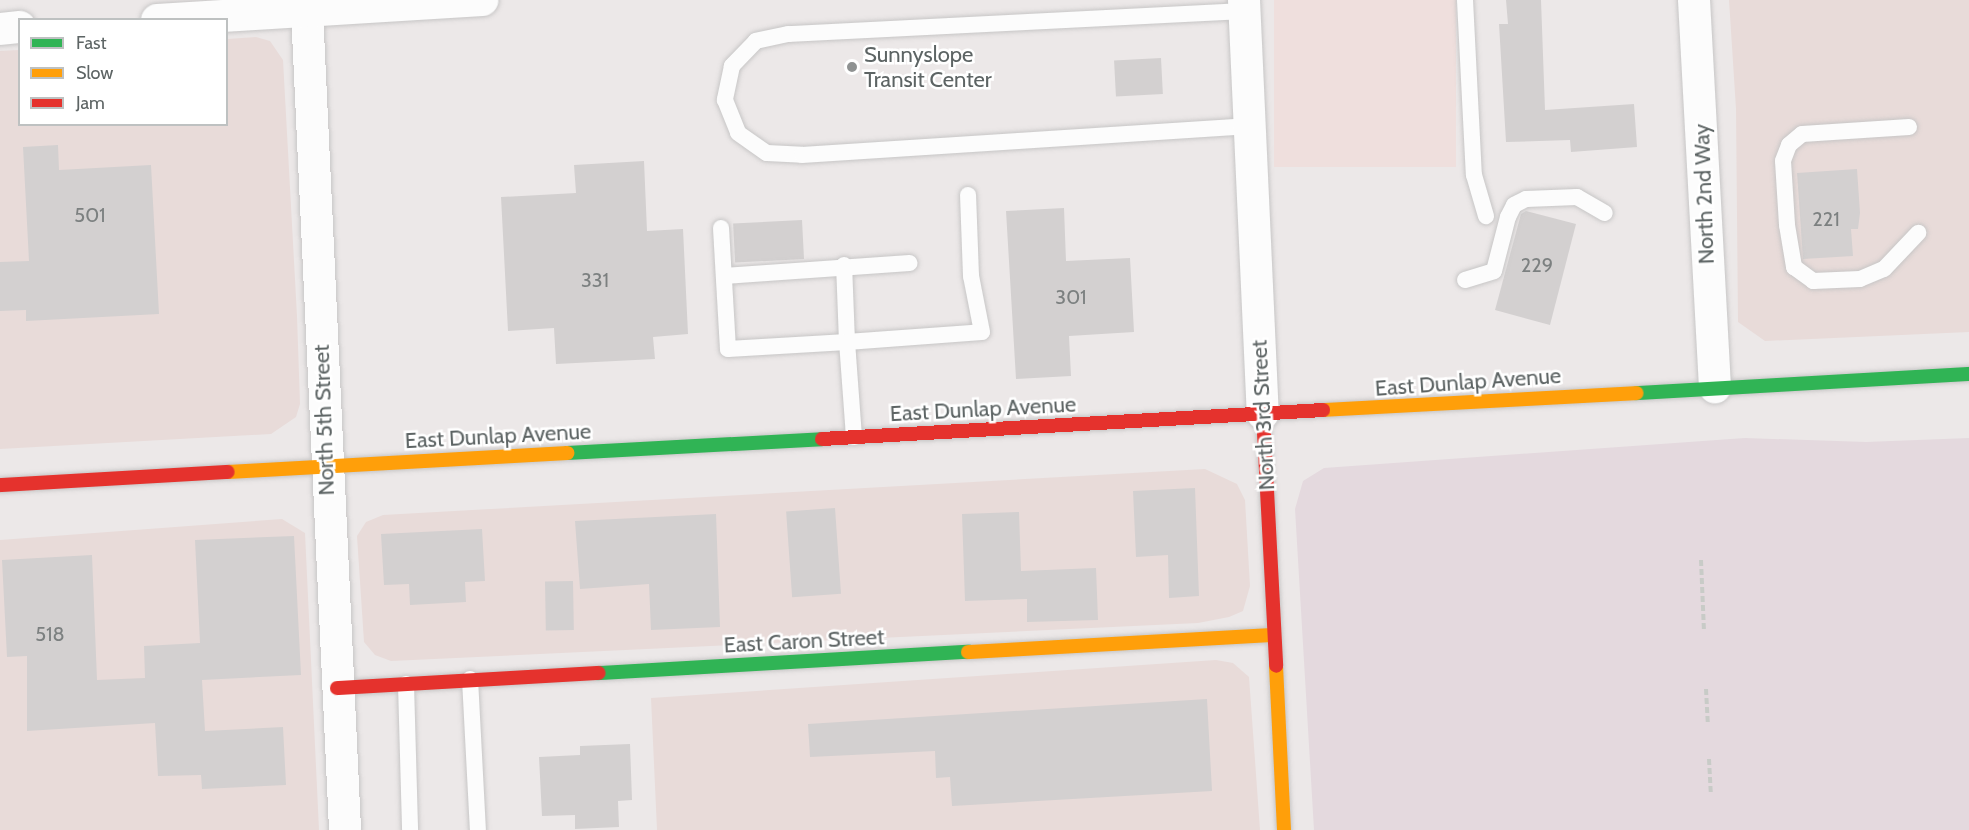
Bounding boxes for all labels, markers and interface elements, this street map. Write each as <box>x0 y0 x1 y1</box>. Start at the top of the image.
legend <box>18 18 228 126</box>
text: Fast <box>76 32 107 54</box>
place label: Sunnyslope Transit Center <box>864 41 992 92</box>
marker: Sunnyslope Transit Center <box>845 60 859 74</box>
text: Slow <box>76 62 113 84</box>
text: Jam <box>76 92 105 114</box>
street label: North 2nd Way <box>1688 123 1720 265</box>
house number: 501 <box>74 203 106 227</box>
house number: 221 <box>1812 207 1840 231</box>
house number: 229 <box>1521 253 1553 277</box>
house number: 331 <box>581 268 609 292</box>
house number: 301 <box>1055 285 1087 309</box>
street label: North 3rd Street <box>1246 339 1280 491</box>
street label: North 5th Street <box>308 344 340 496</box>
street label: East Dunlap Avenue <box>1374 362 1562 402</box>
street label: East Dunlap Avenue <box>889 391 1077 427</box>
street label: East Dunlap Avenue <box>404 418 592 454</box>
house number: 518 <box>35 622 65 646</box>
street label: East Caron Street <box>723 624 885 658</box>

